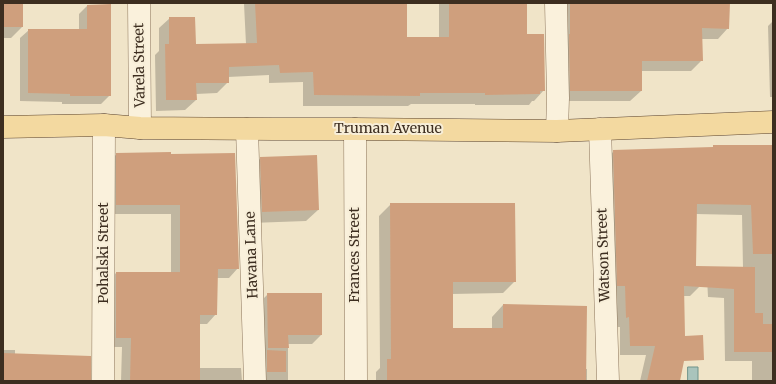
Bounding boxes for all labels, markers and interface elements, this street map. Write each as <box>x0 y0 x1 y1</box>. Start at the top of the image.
street label: Varela Street <box>131 23 149 107</box>
street label: Truman Avenue <box>334 121 442 137</box>
street label: Pohalski Street <box>96 202 112 304</box>
street label: Frances Street <box>347 207 363 303</box>
street label: Watson Street <box>594 208 614 302</box>
street label: Havana Lane <box>242 211 262 299</box>

